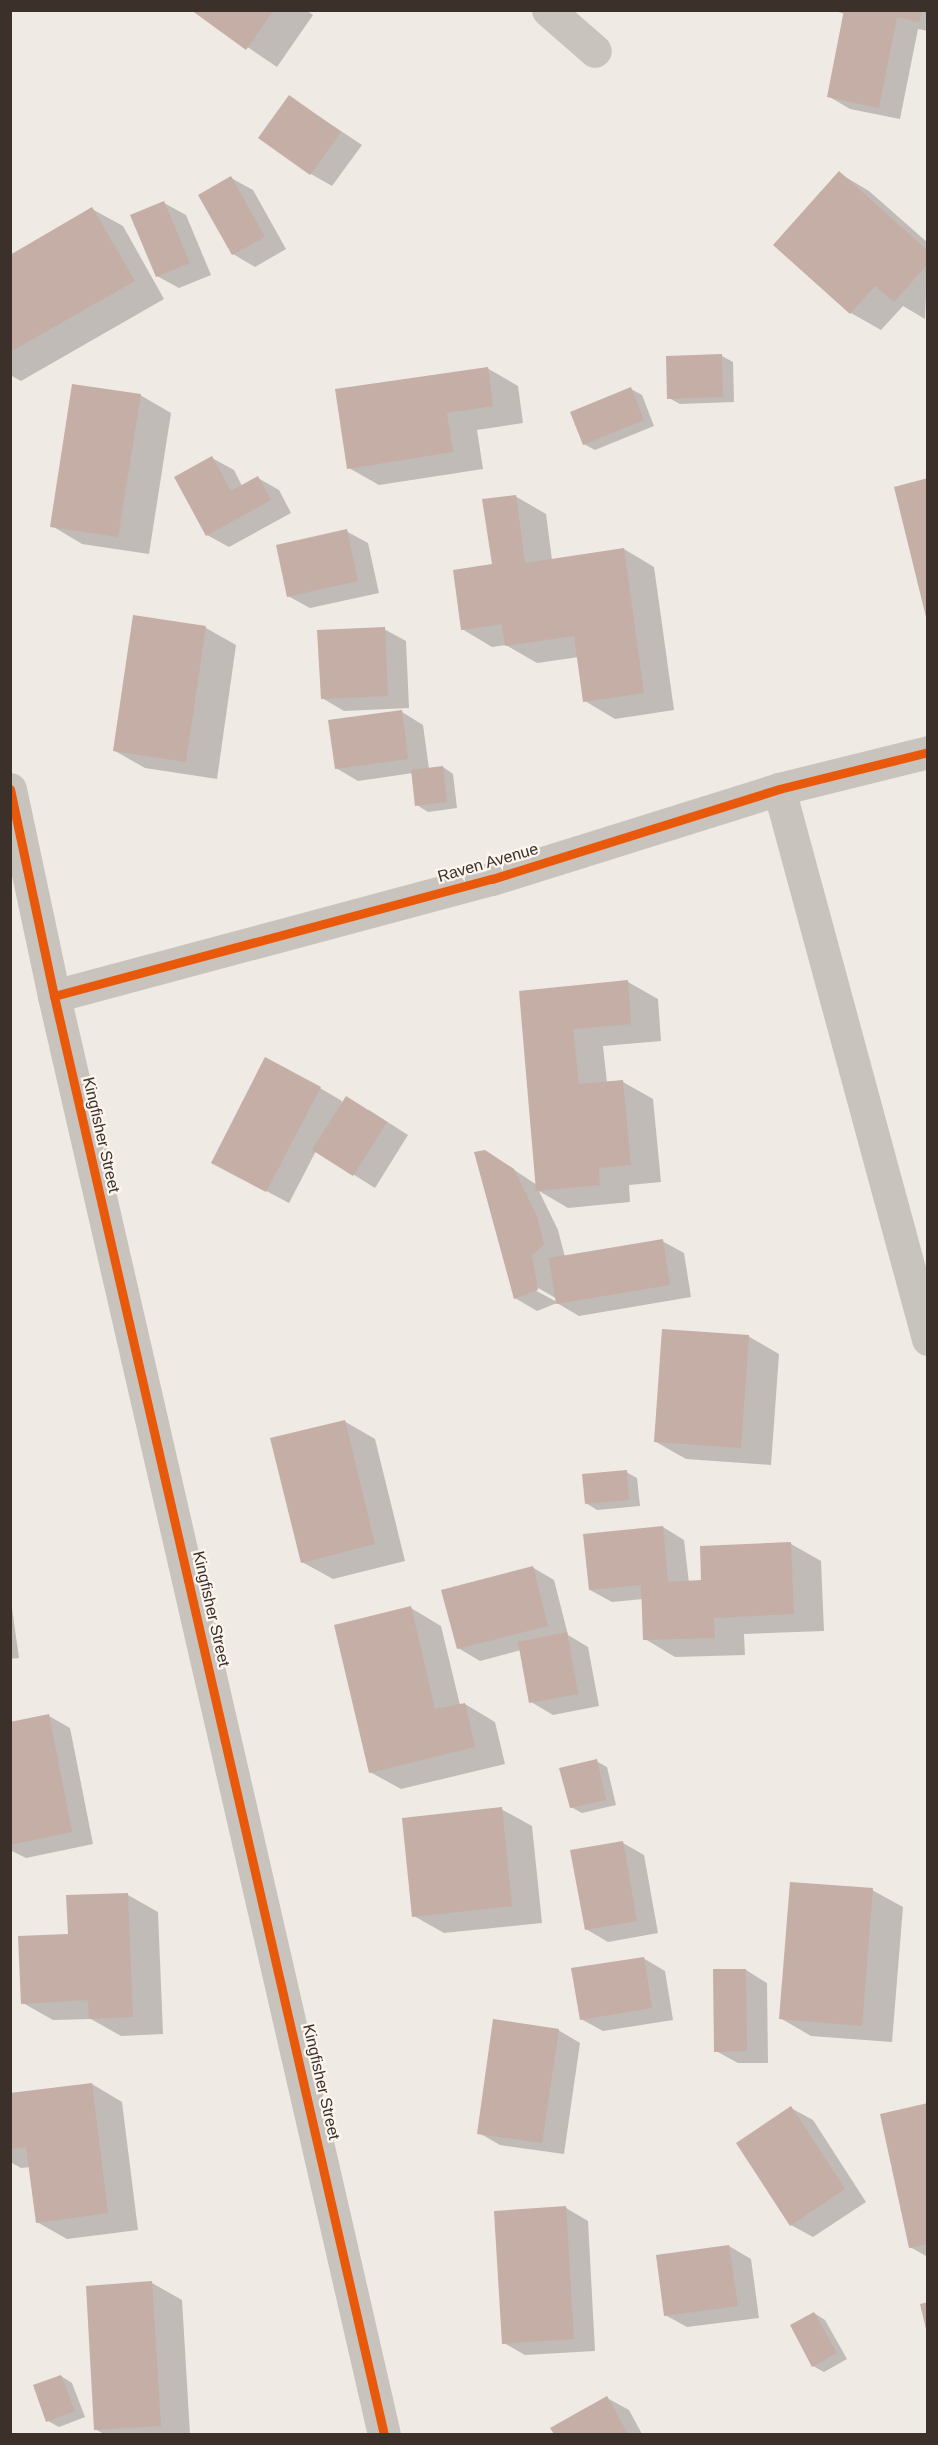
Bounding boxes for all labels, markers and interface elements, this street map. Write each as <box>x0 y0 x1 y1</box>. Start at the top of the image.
street label: Raven Avenue <box>435 839 541 887</box>
street label: Kingfisher Street <box>78 1075 124 1195</box>
street label: Kingfisher Street <box>188 1549 234 1669</box>
street label: Kingfisher Street <box>298 2022 344 2142</box>

